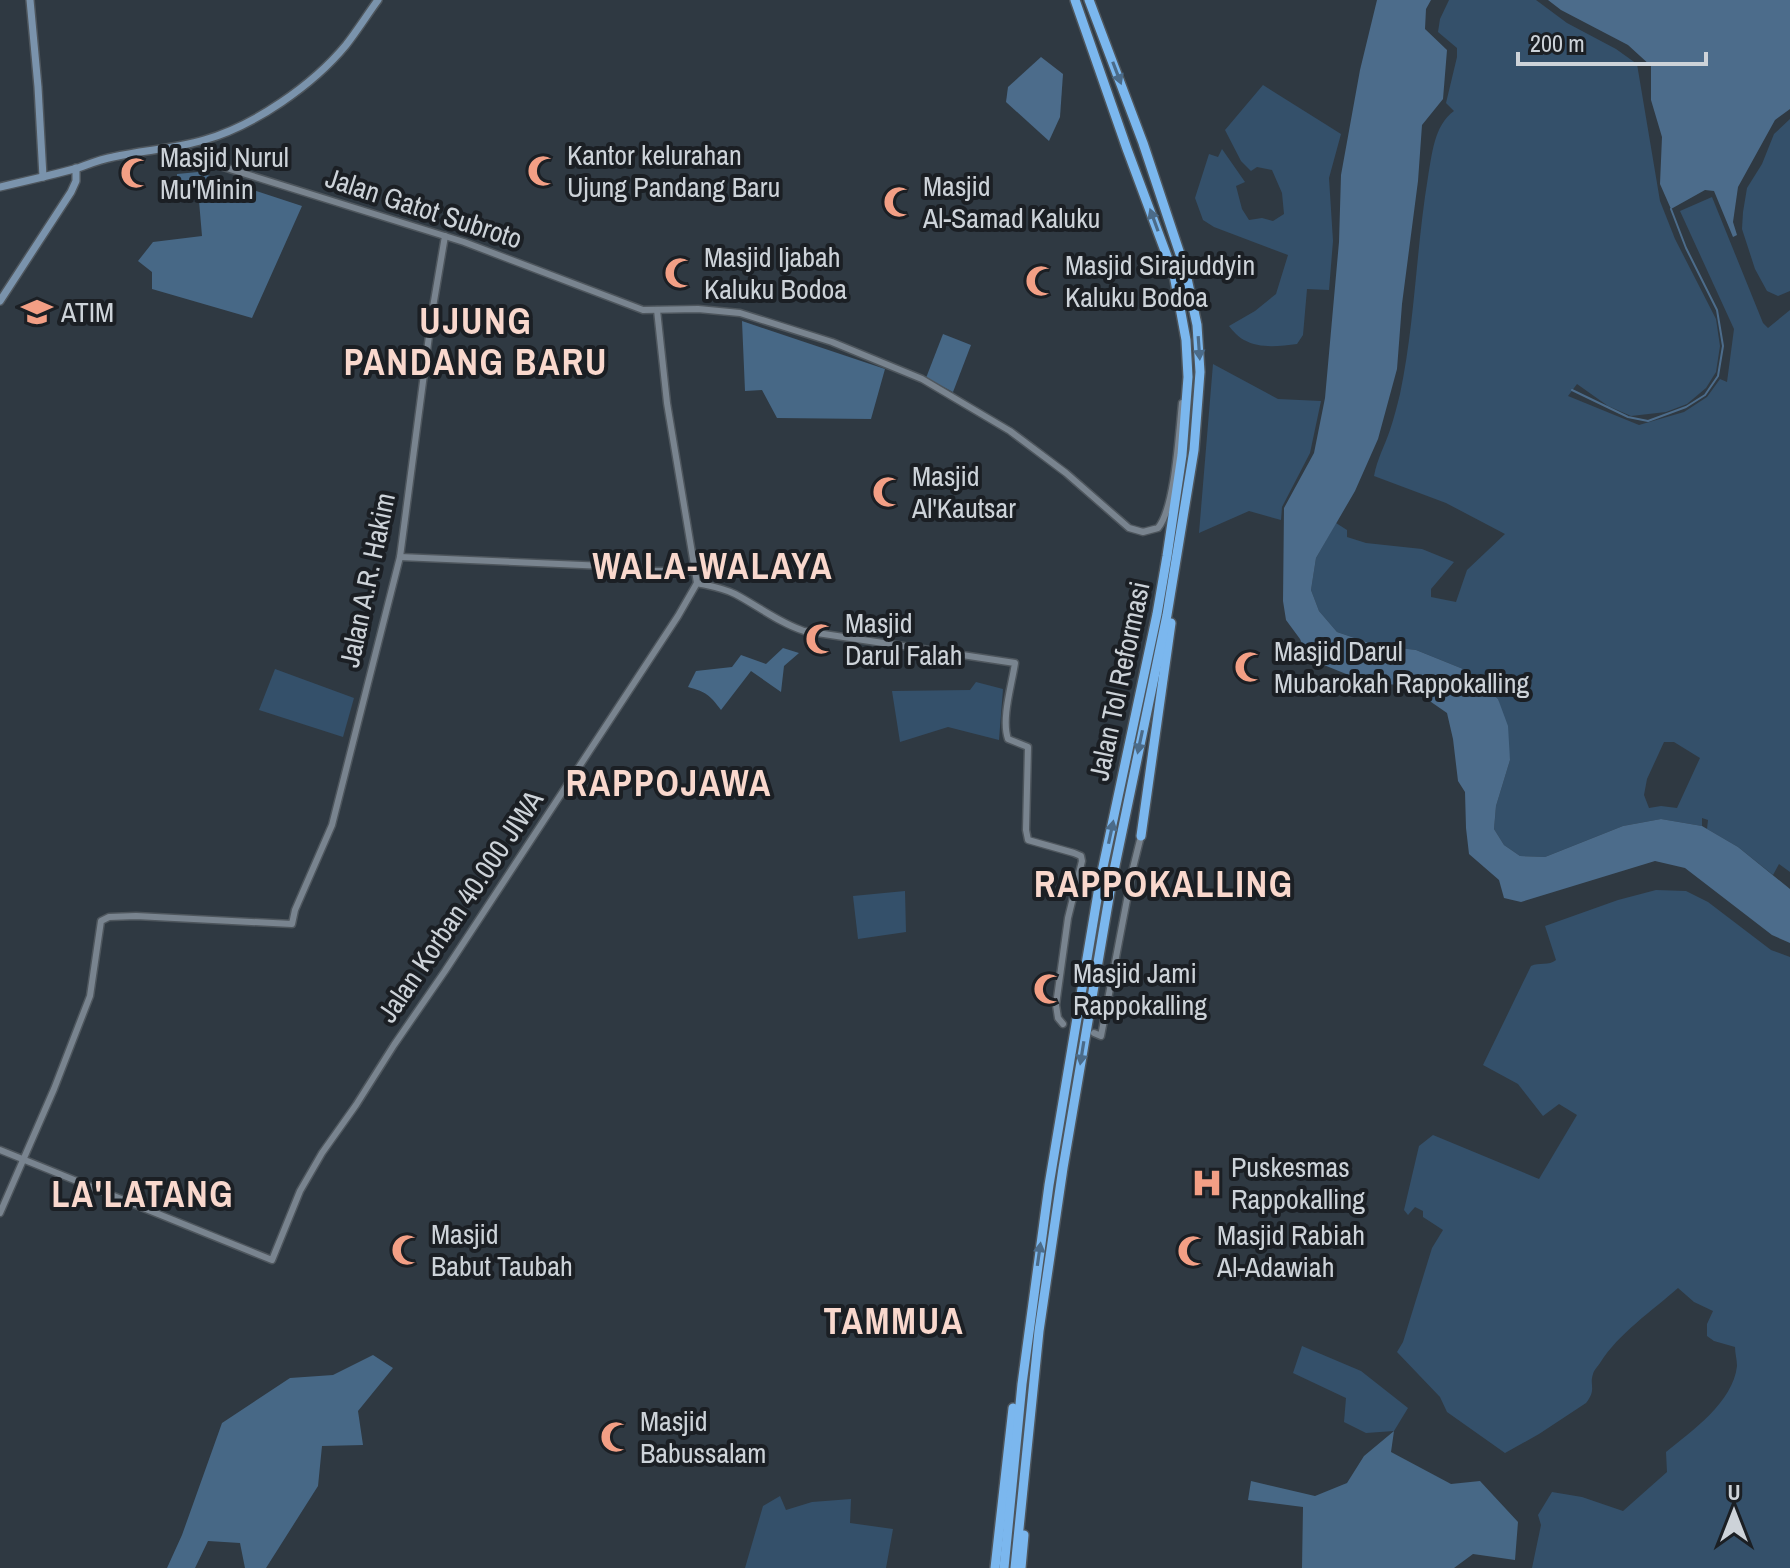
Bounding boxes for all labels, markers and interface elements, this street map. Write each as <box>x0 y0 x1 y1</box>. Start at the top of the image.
scale bar <box>1518 16 1706 66</box>
text: 200 m <box>1530 27 1585 59</box>
one-way arrow <box>1111 61 1124 85</box>
place label: Kantor kelurahan Ujung Pandang Baru <box>567 136 780 206</box>
place label: Masjid Nurul Mu'Minin <box>160 138 289 208</box>
mosque icon: Kantor kelurahan Ujung Pandang Baru <box>526 154 560 188</box>
mosque icon: Masjid Nurul Mu'Minin <box>119 156 153 190</box>
street label: Jalan Gatot Subroto <box>321 158 527 258</box>
place label: Masjid Al-Samad Kaluku <box>922 167 1100 237</box>
mosque icon: Masjid Al-Samad Kaluku <box>882 185 916 219</box>
one-way arrow <box>1147 208 1159 232</box>
place label: Masjid Ijabah Kaluku Bodoa <box>704 238 847 308</box>
place label: Masjid Sirajuddyin Kaluku Bodoa <box>1065 246 1255 316</box>
mosque icon: Masjid Ijabah Kaluku Bodoa <box>663 256 697 290</box>
mosque icon: Masjid Sirajuddyin Kaluku Bodoa <box>1024 264 1058 298</box>
place label: ATIM <box>60 293 114 331</box>
school or university icon: ATIM <box>20 295 54 329</box>
district label: UJUNG PANDANG BARU <box>344 297 608 386</box>
one-way arrow <box>1193 336 1206 361</box>
place label: Masjid Al'Kautsar <box>911 457 1016 527</box>
mosque icon: Masjid Al'Kautsar <box>871 475 905 509</box>
street label: Jalan A.R. Hakim <box>330 489 404 671</box>
district label: WALA-WALAYA <box>592 542 834 590</box>
street label: Jalan Tol Reformasi <box>1079 578 1159 784</box>
place label: Masjid Darul Falah <box>845 604 963 674</box>
mosque icon: Masjid Darul Falah <box>804 622 838 656</box>
place label: Masjid Darul Mubarokah Rappokalling <box>1274 632 1529 702</box>
mosque icon: Masjid Darul Mubarokah Rappokalling <box>1233 650 1267 684</box>
one-way arrow <box>1133 730 1146 755</box>
district label: RAPPOJAWA <box>566 759 772 807</box>
street label: Jalan Korban 40.000 JIWA <box>368 782 552 1030</box>
one-way arrow <box>1105 819 1117 844</box>
district label: RAPPOKALLING <box>1034 860 1294 908</box>
place label: Masjid Jami Rappokalling <box>1073 954 1207 1024</box>
mosque icon: Masjid Jami Rappokalling <box>1032 972 1066 1006</box>
one-way arrow <box>1075 1041 1088 1066</box>
place label: Puskesmas Rappokalling <box>1231 1148 1365 1218</box>
hospital icon: Puskesmas Rappokalling <box>1190 1166 1224 1200</box>
district label: LA'LATANG <box>51 1170 235 1218</box>
place label: Masjid Babut Taubah <box>431 1215 573 1285</box>
place label: Masjid Rabiah Al-Adawiah <box>1216 1216 1365 1286</box>
mosque icon: Masjid Babut Taubah <box>390 1233 424 1267</box>
mosque icon: Masjid Rabiah Al-Adawiah <box>1176 1234 1210 1268</box>
one-way arrow <box>1033 1241 1046 1266</box>
district label: TAMMUA <box>824 1297 965 1345</box>
place label: Masjid Babussalam <box>640 1402 766 1472</box>
mosque icon: Masjid Babussalam <box>599 1420 633 1454</box>
north arrow <box>1694 1472 1774 1552</box>
text: U <box>1727 1477 1741 1507</box>

